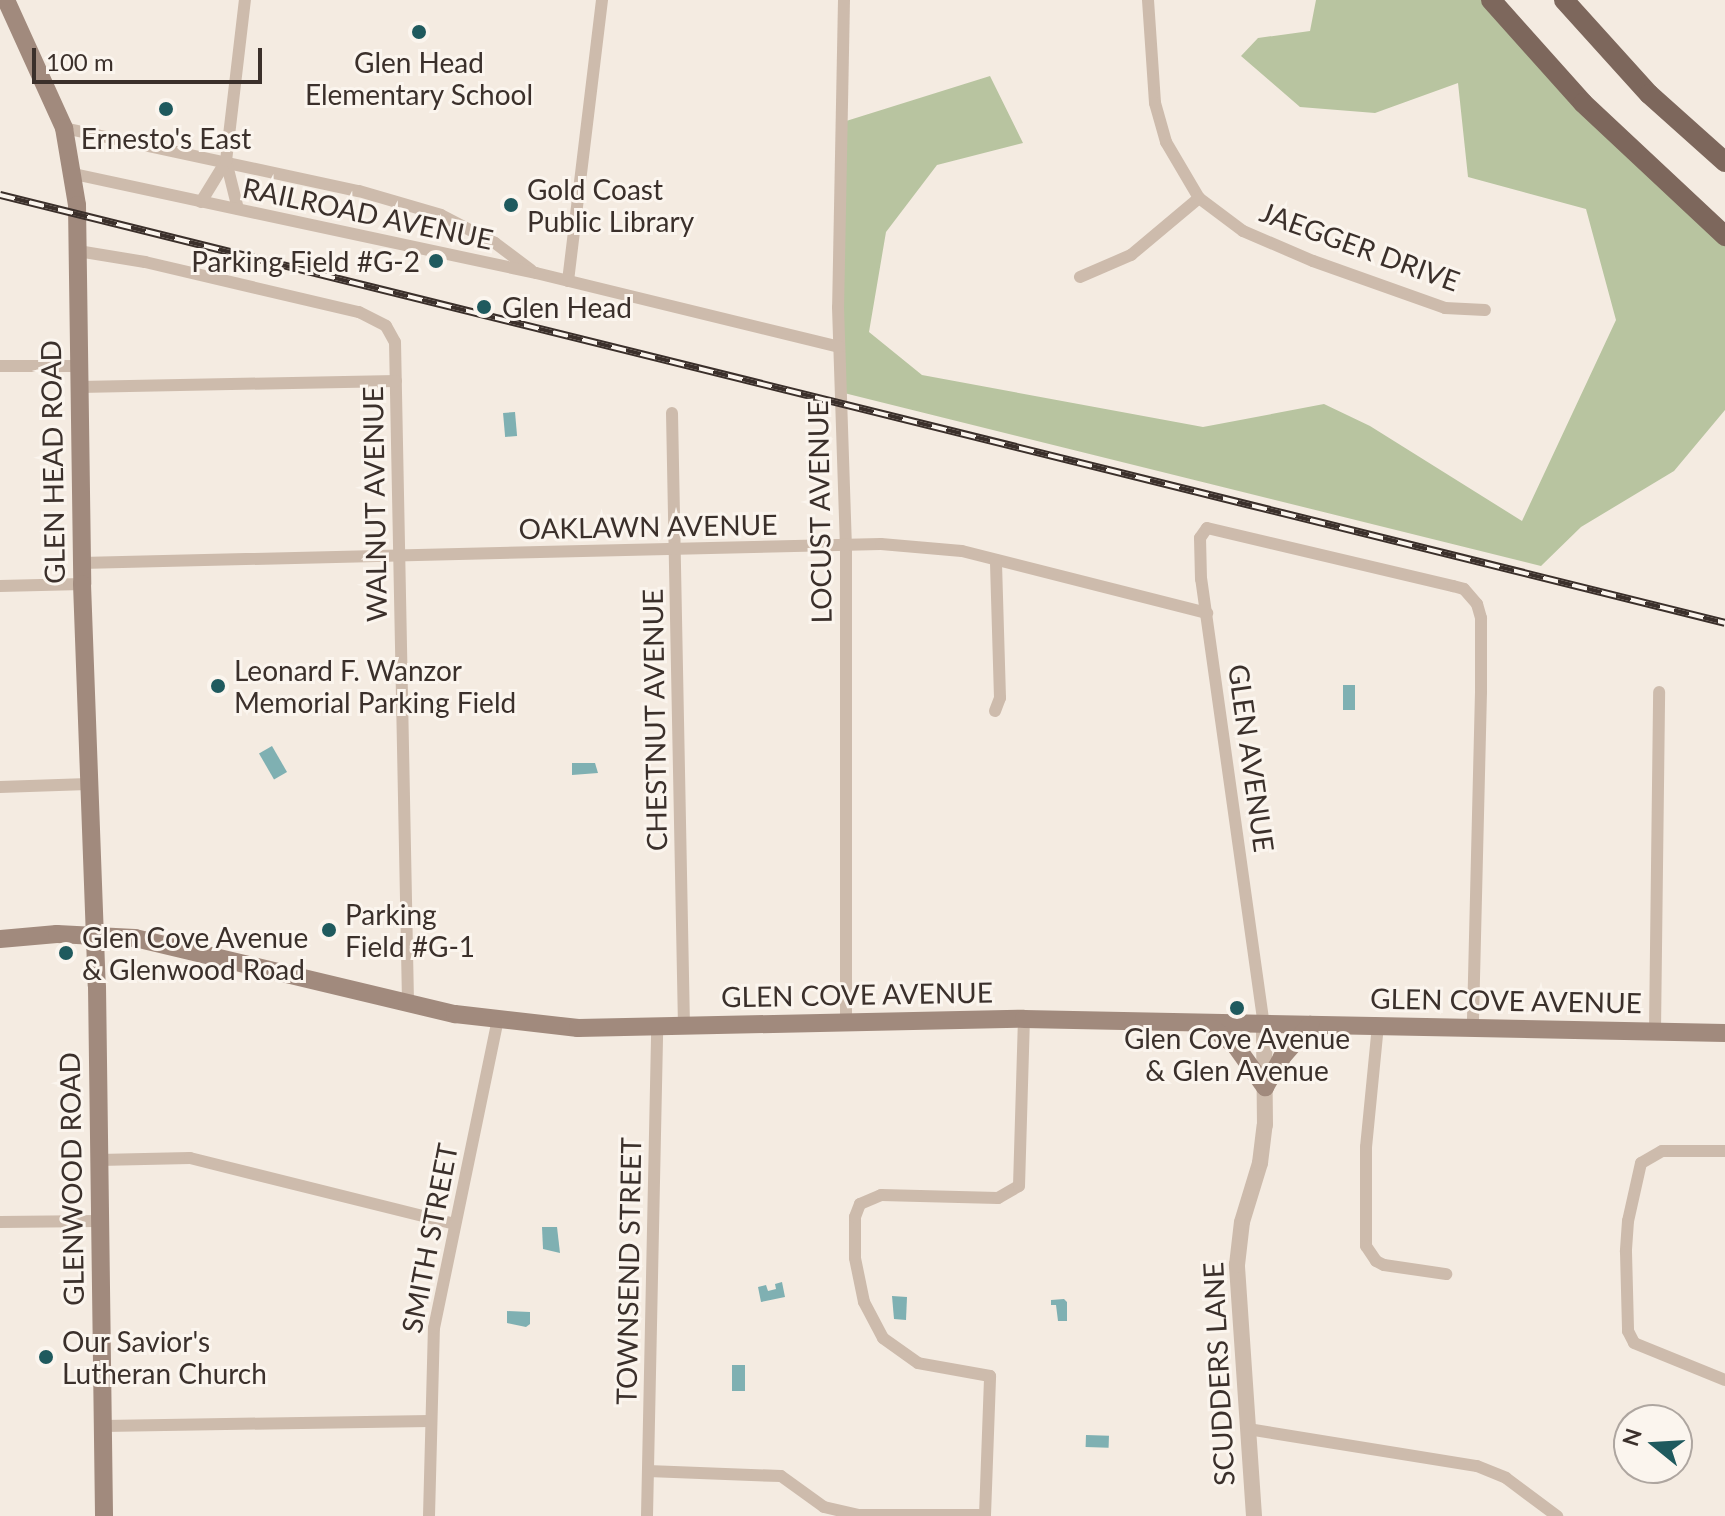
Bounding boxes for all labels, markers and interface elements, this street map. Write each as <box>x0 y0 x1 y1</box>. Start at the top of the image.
marker: Glen Head Elementary School <box>410 23 428 41</box>
scale bar <box>36 32 266 82</box>
place label: Glen Head Elementary School <box>305 45 533 111</box>
text: 100 m <box>46 47 114 76</box>
marker: Ernesto's East <box>157 100 175 118</box>
place label: Ernesto's East <box>81 121 251 155</box>
street label: RAILROAD AVENUE <box>239 170 497 256</box>
place label: Gold Coast Public Library <box>527 172 694 238</box>
street label: JAEGGER DRIVE <box>1256 194 1464 298</box>
marker: Gold Coast Public Library <box>502 196 520 214</box>
place label: Parking Field #G-2 <box>191 244 420 278</box>
marker: Parking Field #G-2 <box>427 252 445 270</box>
place label: Glen Head <box>502 290 632 324</box>
marker: Glen Head <box>473 296 495 318</box>
street label: GLEN HEAD ROAD <box>33 340 71 584</box>
street label: WALNUT AVENUE <box>355 385 393 623</box>
street label: LOCUST AVENUE <box>800 399 838 625</box>
street label: OAKLAWN AVENUE <box>518 507 778 545</box>
street label: CHESTNUT AVENUE <box>635 588 673 852</box>
place label: Leonard F. Wanzor Memorial Parking Field <box>234 653 516 719</box>
street label: GLEN AVENUE <box>1222 661 1282 855</box>
marker: Leonard F. Wanzor Memorial Parking Field <box>209 677 227 695</box>
place label: Parking Field #G-1 <box>345 897 475 963</box>
place label: Glen Cove Avenue & Glenwood Road <box>82 920 309 986</box>
marker: Parking Field #G-1 <box>320 921 338 939</box>
marker: Glen Cove Avenue & Glenwood Road <box>57 944 75 962</box>
street label: GLEN COVE AVENUE <box>720 975 994 1013</box>
street label: GLEN COVE AVENUE <box>1369 981 1643 1019</box>
marker: Glen Cove Avenue & Glen Avenue <box>1228 999 1246 1017</box>
place label: Glen Cove Avenue & Glen Avenue <box>1123 1021 1351 1087</box>
street label: GLENWOOD ROAD <box>52 1052 90 1306</box>
street label: TOWNSEND STREET <box>609 1137 647 1405</box>
street label: SMITH STREET <box>394 1140 464 1336</box>
street label: SCUDDERS LANE <box>1195 1261 1241 1487</box>
place label: Our Savior's Lutheran Church <box>62 1324 267 1390</box>
marker: Our Savior's Lutheran Church <box>37 1348 55 1366</box>
north arrow <box>1613 1404 1693 1484</box>
text: N <box>1616 1425 1647 1449</box>

